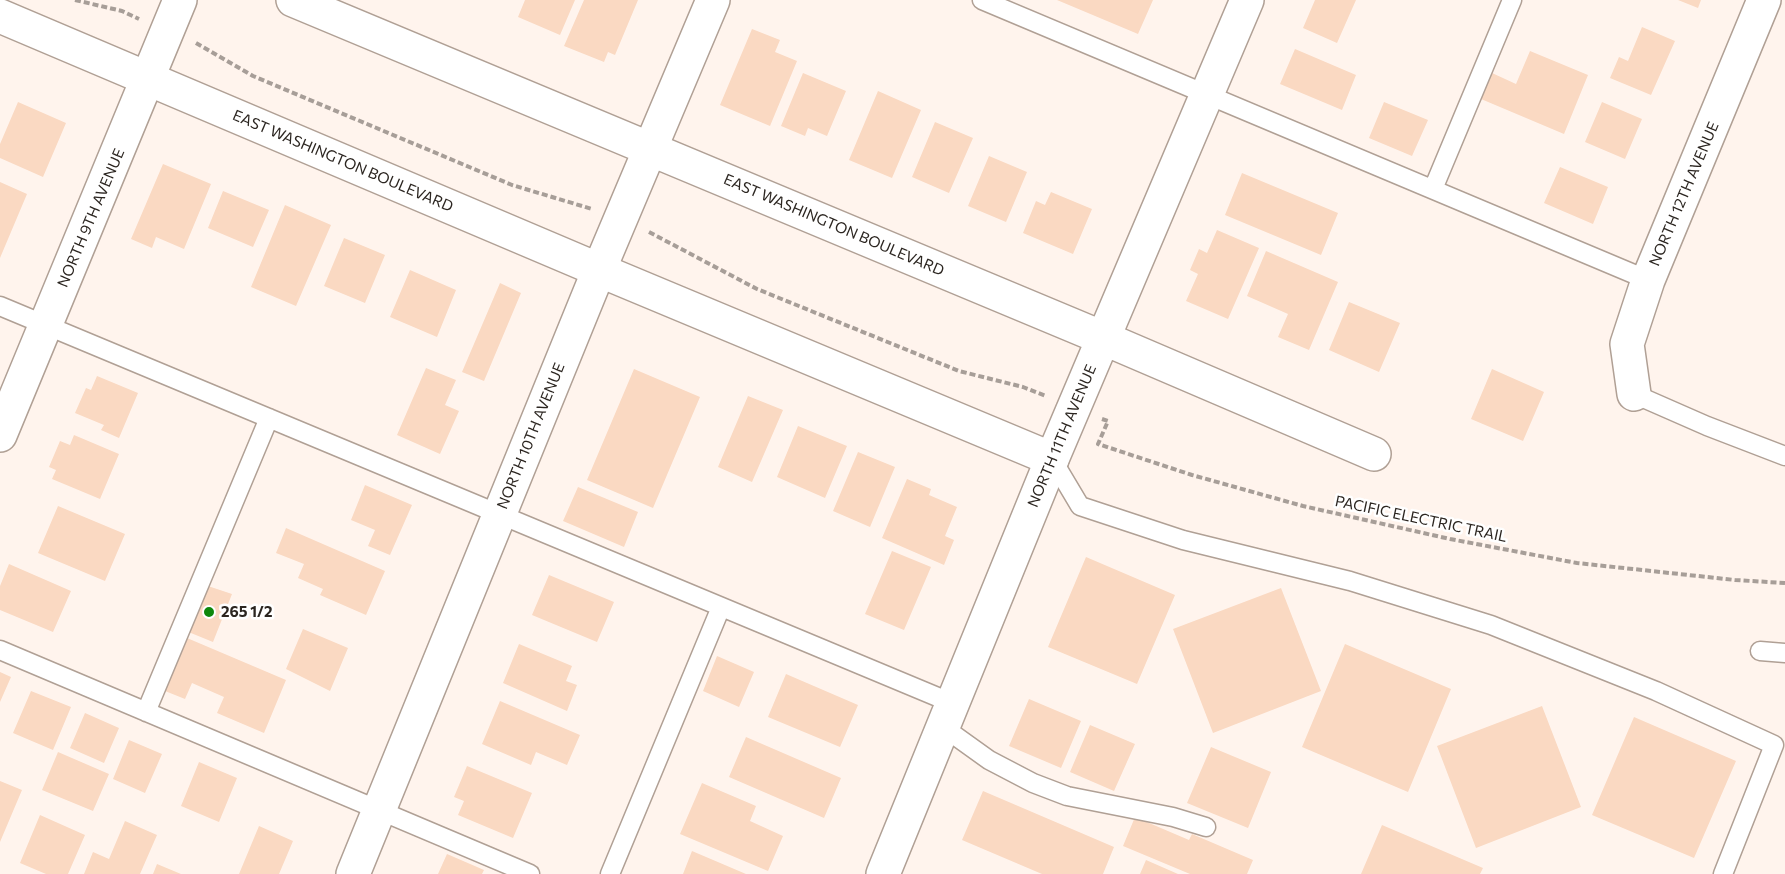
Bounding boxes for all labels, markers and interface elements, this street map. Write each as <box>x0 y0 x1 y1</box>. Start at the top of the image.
street label: EAST WASHINGTON BOULEVARD <box>230 106 456 216</box>
street label: NORTH 12TH AVENUE <box>1645 119 1723 269</box>
street label: NORTH 9TH AVENUE <box>54 146 128 290</box>
street label: EAST WASHINGTON BOULEVARD <box>721 170 947 280</box>
street label: NORTH 10TH AVENUE <box>493 360 569 512</box>
street label: NORTH 11TH AVENUE <box>1024 362 1100 510</box>
street label: PACIFIC ELECTRIC TRAIL <box>1333 492 1509 546</box>
place label: 265 1/2 <box>221 603 272 621</box>
marker: 265 1/2 <box>202 605 216 619</box>

